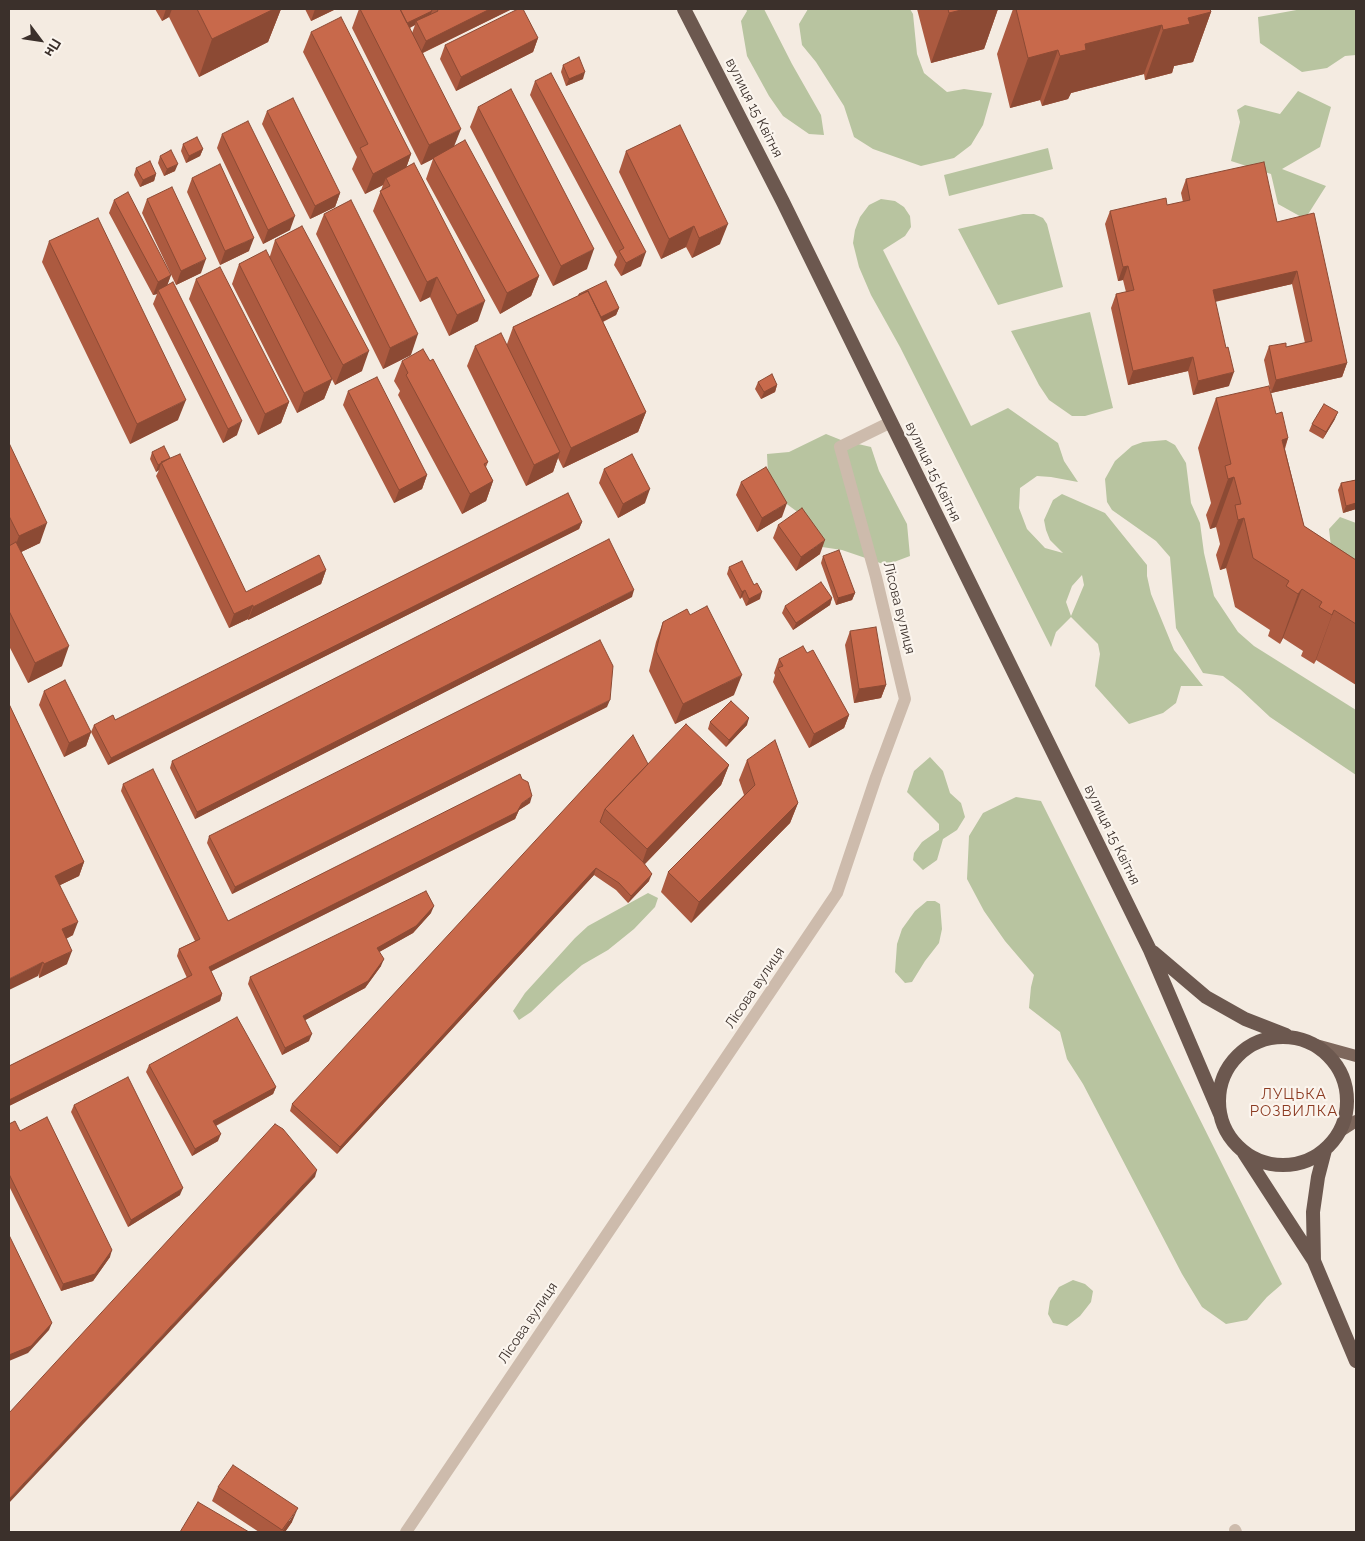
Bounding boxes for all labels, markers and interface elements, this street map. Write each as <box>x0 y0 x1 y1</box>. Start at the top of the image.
north arrow <box>15 15 65 65</box>
text: Пн <box>41 36 65 60</box>
street label: вулиця 15 Квітня <box>722 56 786 160</box>
street label: вулиця 15 Квітня <box>902 419 964 525</box>
street label: Лісова вулиця <box>879 560 919 656</box>
street label: вулиця 15 Квітня <box>1081 782 1143 888</box>
street label: Лісова вулиця <box>722 944 788 1032</box>
district label: ЛУЦЬКА РОЗВИЛКА <box>1249 1085 1339 1120</box>
street label: Лісова вулиця <box>495 1279 561 1367</box>

